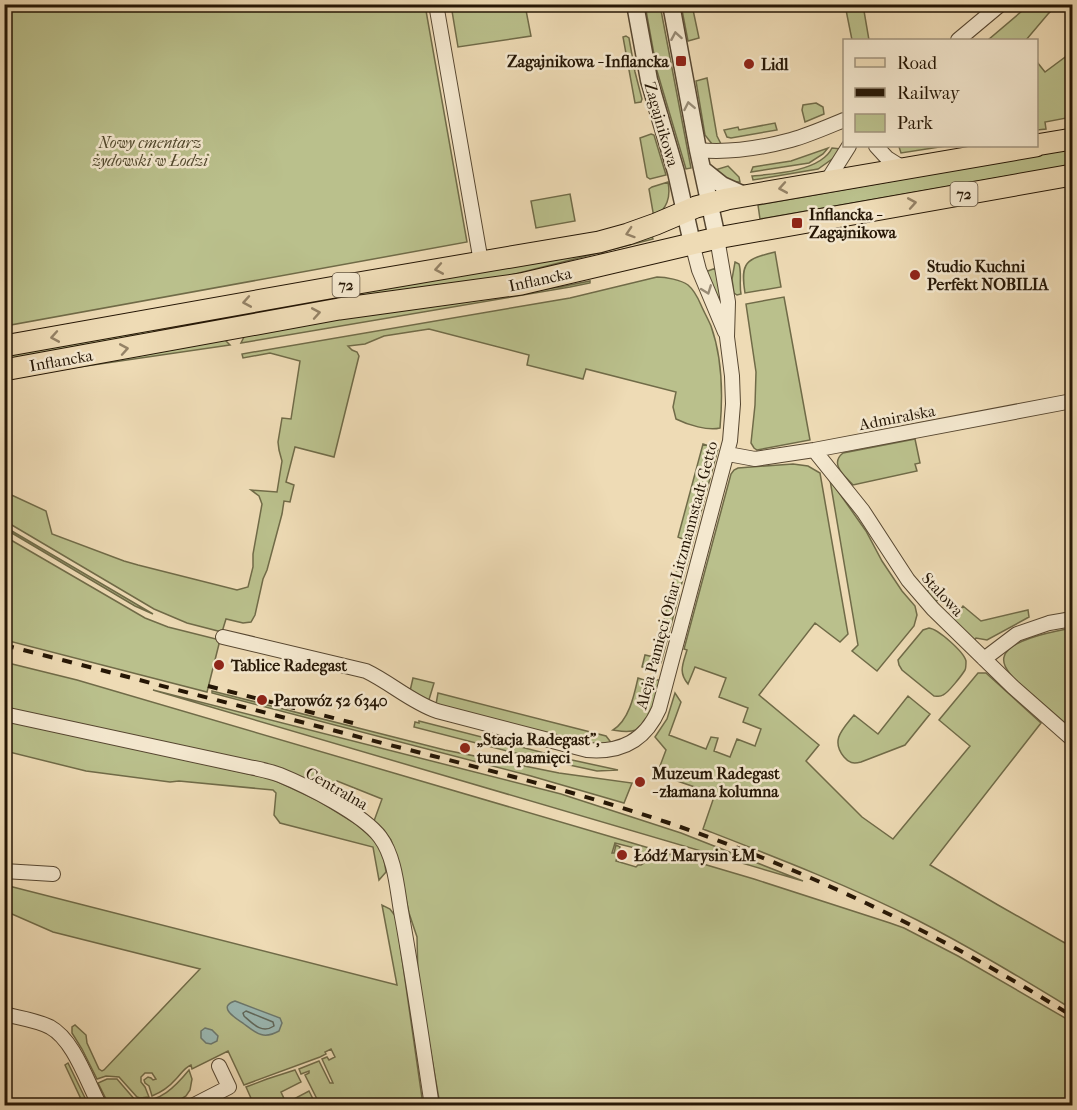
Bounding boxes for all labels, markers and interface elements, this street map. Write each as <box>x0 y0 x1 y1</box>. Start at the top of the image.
one-way arrow <box>670 31 683 41</box>
legend <box>843 39 1038 147</box>
place label: Zagajnikowa - Inflancka <box>507 52 670 72</box>
text: Road <box>897 53 937 74</box>
marker: Zagajnikowa - Inflancka <box>674 54 688 68</box>
place label: Lidl <box>761 55 789 74</box>
marker: Lidl <box>742 57 756 71</box>
street label: Zagajnikowa <box>640 80 683 169</box>
text: Railway <box>897 83 961 104</box>
one-way arrow <box>683 101 696 111</box>
text: Park <box>897 113 934 134</box>
park label: Nowy cmentarz żydowski w Łodzi <box>92 133 209 170</box>
one-way arrow <box>779 181 789 194</box>
road number: 72 <box>950 182 978 206</box>
one-way arrow <box>908 197 917 209</box>
place label: Inflancka - Zagajnikowa <box>809 205 897 243</box>
marker: Inflancka - Zagajnikowa <box>790 216 804 230</box>
one-way arrow <box>625 226 636 238</box>
place label: Studio Kuchni Perfekt NOBILIA <box>927 257 1049 294</box>
one-way arrow <box>434 263 444 275</box>
street label: Inflancka <box>507 263 574 295</box>
marker: Studio Kuchni Perfekt NOBILIA <box>908 268 922 282</box>
road number: 72 <box>332 273 360 297</box>
one-way arrow <box>700 285 713 295</box>
one-way arrow <box>242 296 251 308</box>
one-way arrow <box>311 307 321 320</box>
one-way arrow <box>50 330 59 342</box>
one-way arrow <box>119 343 129 355</box>
street label: Inflancka <box>28 345 95 375</box>
street label: Admiralska <box>856 401 937 434</box>
street label: Aleja Pamięci Ofiar Litzmannstadt Getto <box>631 439 721 712</box>
street label: Stalowa <box>918 569 968 620</box>
place label: Tablice Radegast <box>230 656 347 676</box>
marker: Tablice Radegast <box>212 658 226 672</box>
place label: Parowóz 52 6340 <box>274 691 388 711</box>
marker: Parowóz 52 6340 <box>255 693 269 707</box>
place label: „Stacja Radegast", tunel pamięci <box>476 730 599 768</box>
marker: „Stacja Radegast", tunel pamięci <box>458 741 472 755</box>
street label: Centralna <box>302 763 372 814</box>
place label: Muzeum Radegast - złamana kolumna <box>651 764 780 801</box>
marker: Muzeum Radegast - złamana kolumna <box>633 775 647 789</box>
place label: Łódź Marysin ŁM <box>634 846 756 866</box>
marker: Łódź Marysin ŁM <box>615 848 629 862</box>

